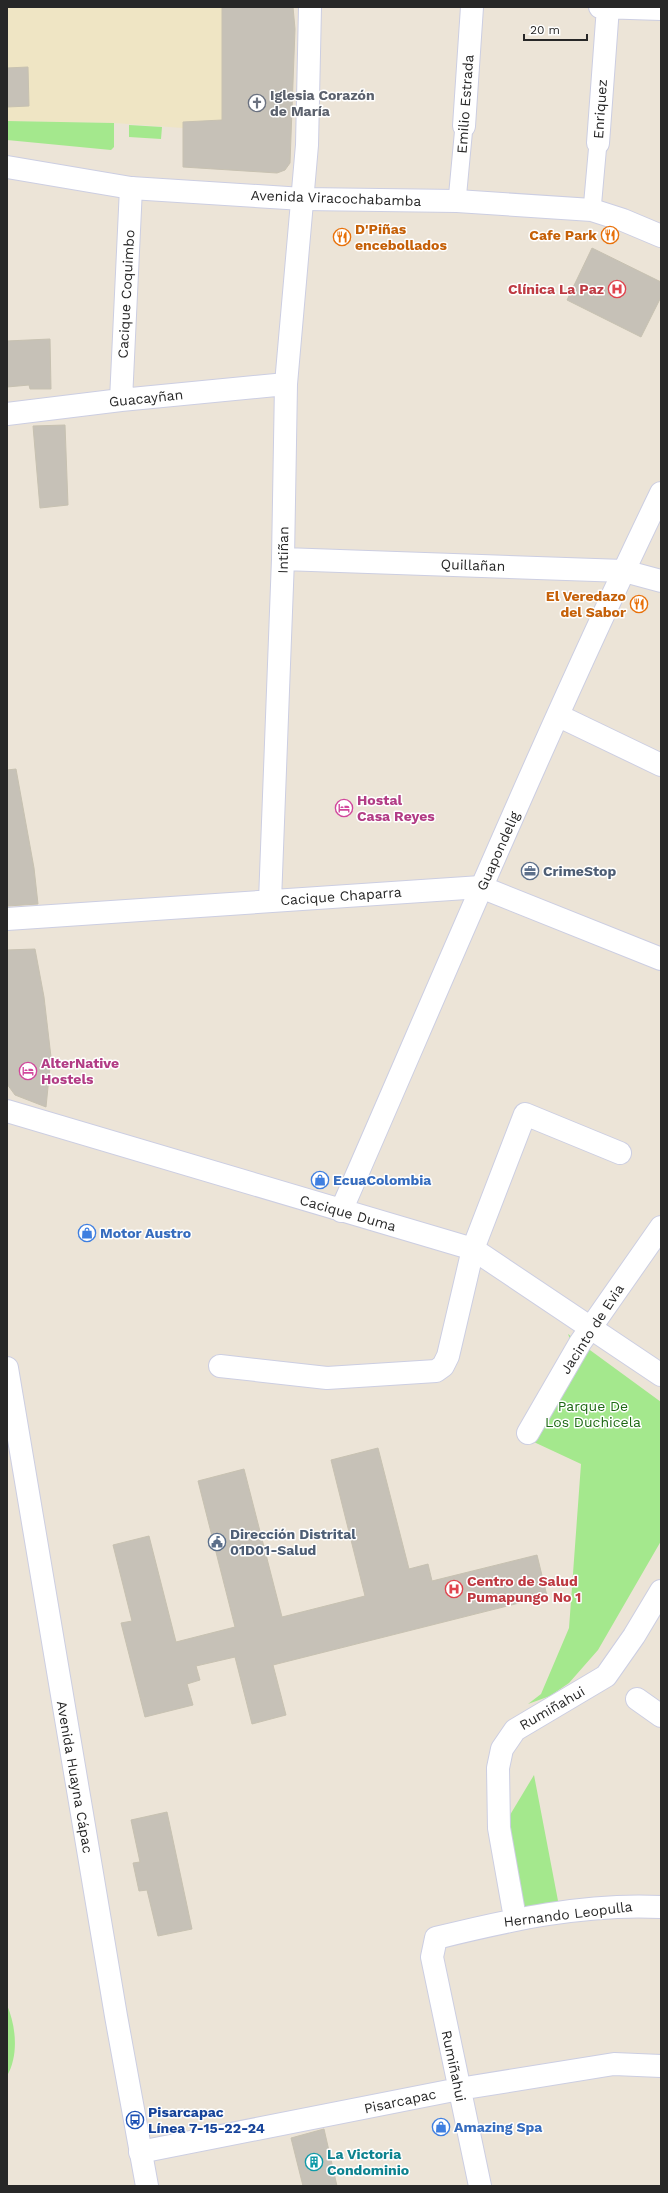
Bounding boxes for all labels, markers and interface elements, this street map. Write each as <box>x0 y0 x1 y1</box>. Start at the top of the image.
scale bar <box>524 16 587 42</box>
text: 20 m <box>530 23 560 37</box>
street label: Emilio Estrada <box>454 54 476 154</box>
street label: Enriquez <box>590 79 610 139</box>
place label: Iglesia Corazón de María <box>270 87 375 119</box>
church icon: Iglesia Corazón de María <box>247 93 267 113</box>
street label: Avenida Viracochabamba <box>250 187 422 209</box>
place label: D'Piñas encebollados <box>355 221 447 253</box>
restaurant icon: Cafe Park <box>600 225 620 245</box>
restaurant icon: D'Piñas encebollados <box>332 227 352 247</box>
place label: Cafe Park <box>529 227 597 243</box>
street label: Cacique Coquimbo <box>115 229 137 359</box>
hospital icon: Clínica La Paz <box>607 279 627 299</box>
place label: Clínica La Paz <box>508 281 604 297</box>
street label: Guacayñan <box>108 386 184 410</box>
street label: Intiñan <box>275 526 291 574</box>
street label: Quillañan <box>440 556 506 574</box>
place label: El Veredazo del Sabor <box>546 588 626 620</box>
restaurant icon: El Veredazo del Sabor <box>629 594 649 614</box>
place label: Hostal Casa Reyes <box>357 792 435 824</box>
hotel icon: Hostal Casa Reyes <box>334 798 354 818</box>
street label: Guapondelig <box>473 808 523 893</box>
office icon: CrimeStop <box>520 861 540 881</box>
place label: CrimeStop <box>543 863 616 879</box>
street label: Cacique Chaparra <box>280 884 402 908</box>
place label: AlterNative Hostels <box>41 1055 119 1087</box>
hotel icon: AlterNative Hostels <box>18 1061 38 1081</box>
shop icon: EcuaColombia <box>310 1170 330 1190</box>
place label: EcuaColombia <box>333 1172 432 1188</box>
street label: Cacique Duma <box>298 1192 398 1234</box>
shop icon: Motor Austro <box>77 1223 97 1243</box>
place label: Motor Austro <box>100 1225 191 1241</box>
street label: Jacinto de Evia <box>557 1281 627 1377</box>
park label: Parque De Los Duchicela <box>545 1398 641 1430</box>
place label: Dirección Distrital 01D01-Salud <box>230 1526 356 1558</box>
public building icon: Dirección Distrital 01D01-Salud <box>207 1532 227 1552</box>
place label: Centro de Salud Pumapungo No 1 <box>467 1573 581 1605</box>
hospital icon: Centro de Salud Pumapungo No 1 <box>444 1579 464 1599</box>
street label: Rumiñahui <box>517 1683 587 1733</box>
street label: Avenida Huayna Cápac <box>54 1700 96 1855</box>
street label: Hernando Leopulla <box>503 1898 633 1930</box>
street label: Rumiñahui <box>439 2029 469 2103</box>
street label: Pisarcapac <box>362 2086 438 2116</box>
place label: Pisarcapac Línea 7-15-22-24 <box>148 2104 265 2136</box>
bus stop icon: Pisarcapac Línea 7-15-22-24 <box>125 2110 145 2130</box>
shop icon: Amazing Spa <box>431 2117 451 2137</box>
place label: Amazing Spa <box>454 2119 543 2135</box>
place label: La Victoria Condominio <box>327 2146 409 2178</box>
building icon: La Victoria Condominio <box>304 2152 324 2172</box>

